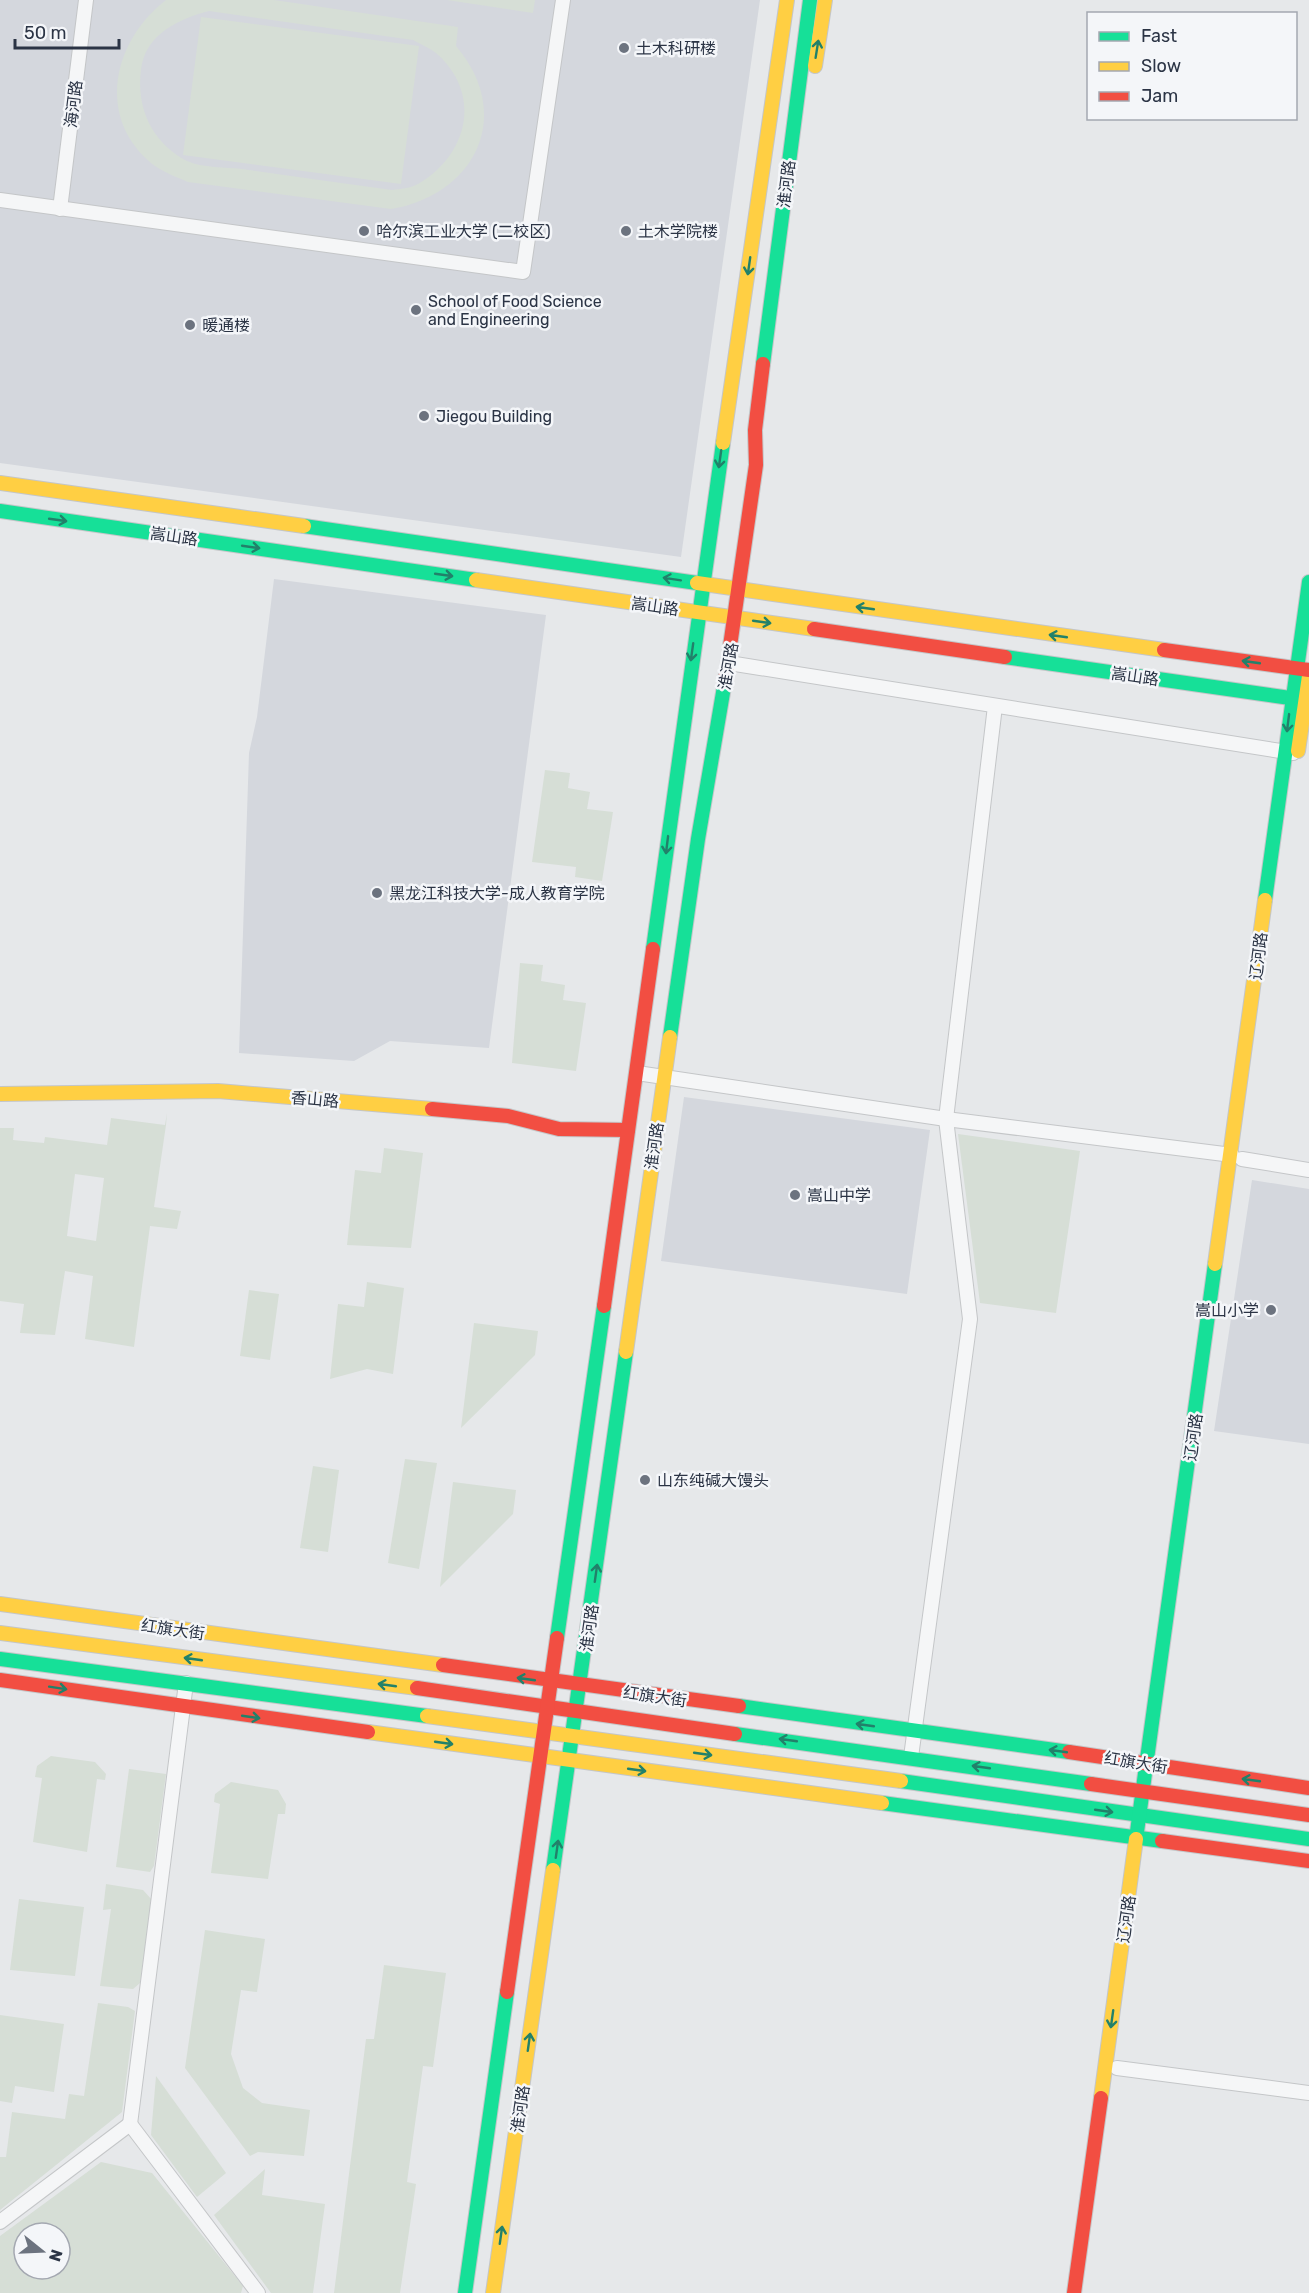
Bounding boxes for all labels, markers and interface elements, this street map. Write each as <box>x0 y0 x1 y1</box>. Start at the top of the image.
scale bar <box>15 12 118 50</box>
legend <box>1087 12 1297 120</box>
text: 50 m <box>24 22 67 44</box>
text: Fast <box>1141 25 1177 47</box>
place label: 土木科研楼 <box>636 39 716 58</box>
one-way arrow <box>812 40 823 60</box>
marker: 土木科研楼 <box>617 41 631 55</box>
text: Slow <box>1141 55 1181 77</box>
street label: 海河路 <box>61 79 86 129</box>
text: Jam <box>1141 85 1178 107</box>
street label: 淮河路 <box>774 159 799 209</box>
place label: 哈尔滨工业大学 (二校区) <box>376 222 551 241</box>
place label: 土木学院楼 <box>638 222 718 241</box>
marker: 哈尔滨工业大学 (二校区) <box>357 224 371 238</box>
marker: 土木学院楼 <box>619 224 633 238</box>
one-way arrow <box>743 255 754 275</box>
place label: School of Food Science and Engineering <box>428 292 602 329</box>
marker: School of Food Science and Engineering <box>409 303 423 317</box>
place label: 暖通楼 <box>202 316 250 335</box>
marker: 暖通楼 <box>183 318 197 332</box>
place label: Jiegou Building <box>436 407 552 426</box>
marker: Jiegou Building <box>417 409 431 423</box>
one-way arrow <box>715 448 726 468</box>
one-way arrow <box>48 514 67 525</box>
street label: 嵩山路 <box>149 524 199 549</box>
one-way arrow <box>241 542 260 553</box>
one-way arrow <box>434 570 453 581</box>
one-way arrow <box>663 574 682 585</box>
street label: 嵩山路 <box>630 594 680 619</box>
one-way arrow <box>855 602 875 613</box>
one-way arrow <box>751 616 771 627</box>
one-way arrow <box>1048 631 1068 642</box>
one-way arrow <box>687 641 698 661</box>
street label: 淮河路 <box>715 641 742 691</box>
one-way arrow <box>1242 657 1261 668</box>
street label: 嵩山路 <box>1110 664 1160 689</box>
one-way arrow <box>1282 712 1293 732</box>
one-way arrow <box>661 835 672 854</box>
place label: 黑龙江科技大学-成人教育学院 <box>389 884 605 903</box>
marker: 黑龙江科技大学-成人教育学院 <box>370 886 384 900</box>
street label: 辽河路 <box>1246 931 1271 981</box>
street label: 香山路 <box>290 1088 340 1111</box>
street label: 淮河路 <box>642 1121 667 1171</box>
place label: 嵩山中学 <box>807 1186 871 1205</box>
marker: 嵩山中学 <box>788 1188 802 1202</box>
place label: 嵩山小学 <box>1195 1301 1259 1320</box>
marker: 嵩山小学 <box>1264 1303 1278 1317</box>
street label: 辽河路 <box>1181 1412 1206 1462</box>
place label: 山东纯碱大馒头 <box>657 1471 769 1490</box>
marker: 山东纯碱大馒头 <box>638 1473 652 1487</box>
one-way arrow <box>591 1563 602 1583</box>
street label: 淮河路 <box>577 1603 602 1653</box>
street label: 红旗大街 <box>140 1616 206 1643</box>
one-way arrow <box>184 1653 204 1664</box>
one-way arrow <box>517 1673 537 1684</box>
one-way arrow <box>377 1679 397 1690</box>
one-way arrow <box>47 1683 67 1694</box>
street label: 红旗大街 <box>622 1683 688 1710</box>
one-way arrow <box>240 1711 260 1722</box>
one-way arrow <box>856 1719 875 1730</box>
one-way arrow <box>778 1735 798 1746</box>
one-way arrow <box>434 1738 453 1749</box>
one-way arrow <box>1049 1745 1069 1756</box>
one-way arrow <box>693 1748 713 1759</box>
street label: 红旗大街 <box>1103 1748 1169 1777</box>
one-way arrow <box>971 1762 991 1773</box>
one-way arrow <box>627 1765 647 1776</box>
one-way arrow <box>1242 1774 1262 1785</box>
one-way arrow <box>1094 1806 1113 1817</box>
one-way arrow <box>551 1840 562 1859</box>
street label: 辽河路 <box>1114 1894 1139 1944</box>
one-way arrow <box>1106 2008 1117 2028</box>
one-way arrow <box>524 2033 535 2052</box>
street label: 淮河路 <box>508 2084 533 2134</box>
north arrow <box>12 2221 72 2281</box>
one-way arrow <box>496 2226 507 2245</box>
text: N <box>45 2247 67 2264</box>

